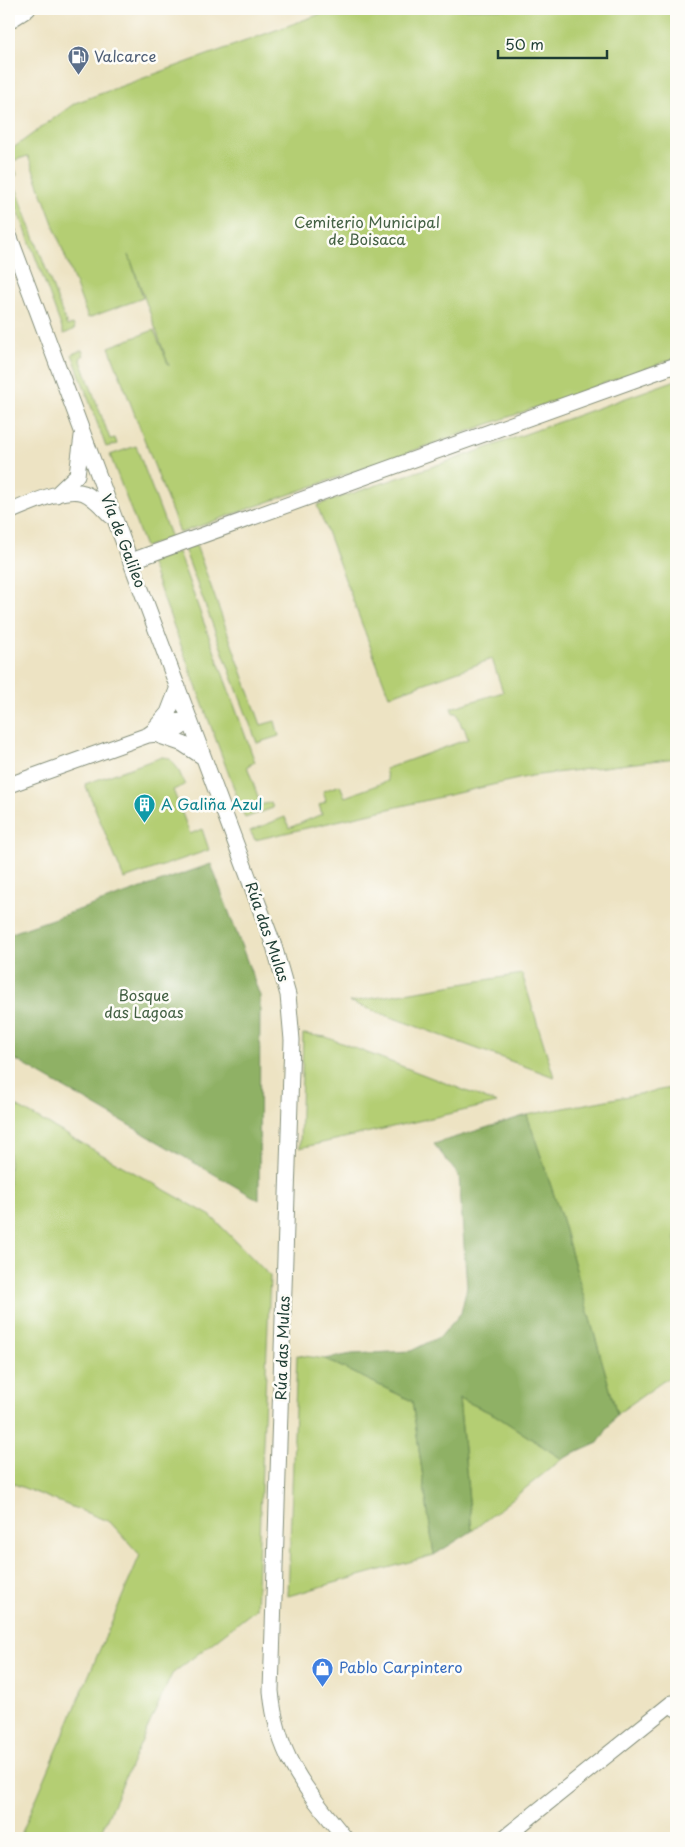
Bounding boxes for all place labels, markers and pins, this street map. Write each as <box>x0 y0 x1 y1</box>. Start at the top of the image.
place label: Valcarce <box>94 44 156 67</box>
fuel station icon: Valcarce <box>66 45 90 76</box>
place label: A Galiña Azul <box>161 792 262 815</box>
building icon: A Galiña Azul <box>133 793 157 824</box>
place label: Pablo Carpintero <box>339 1655 462 1678</box>
shop icon: Pablo Carpintero <box>311 1656 335 1687</box>

